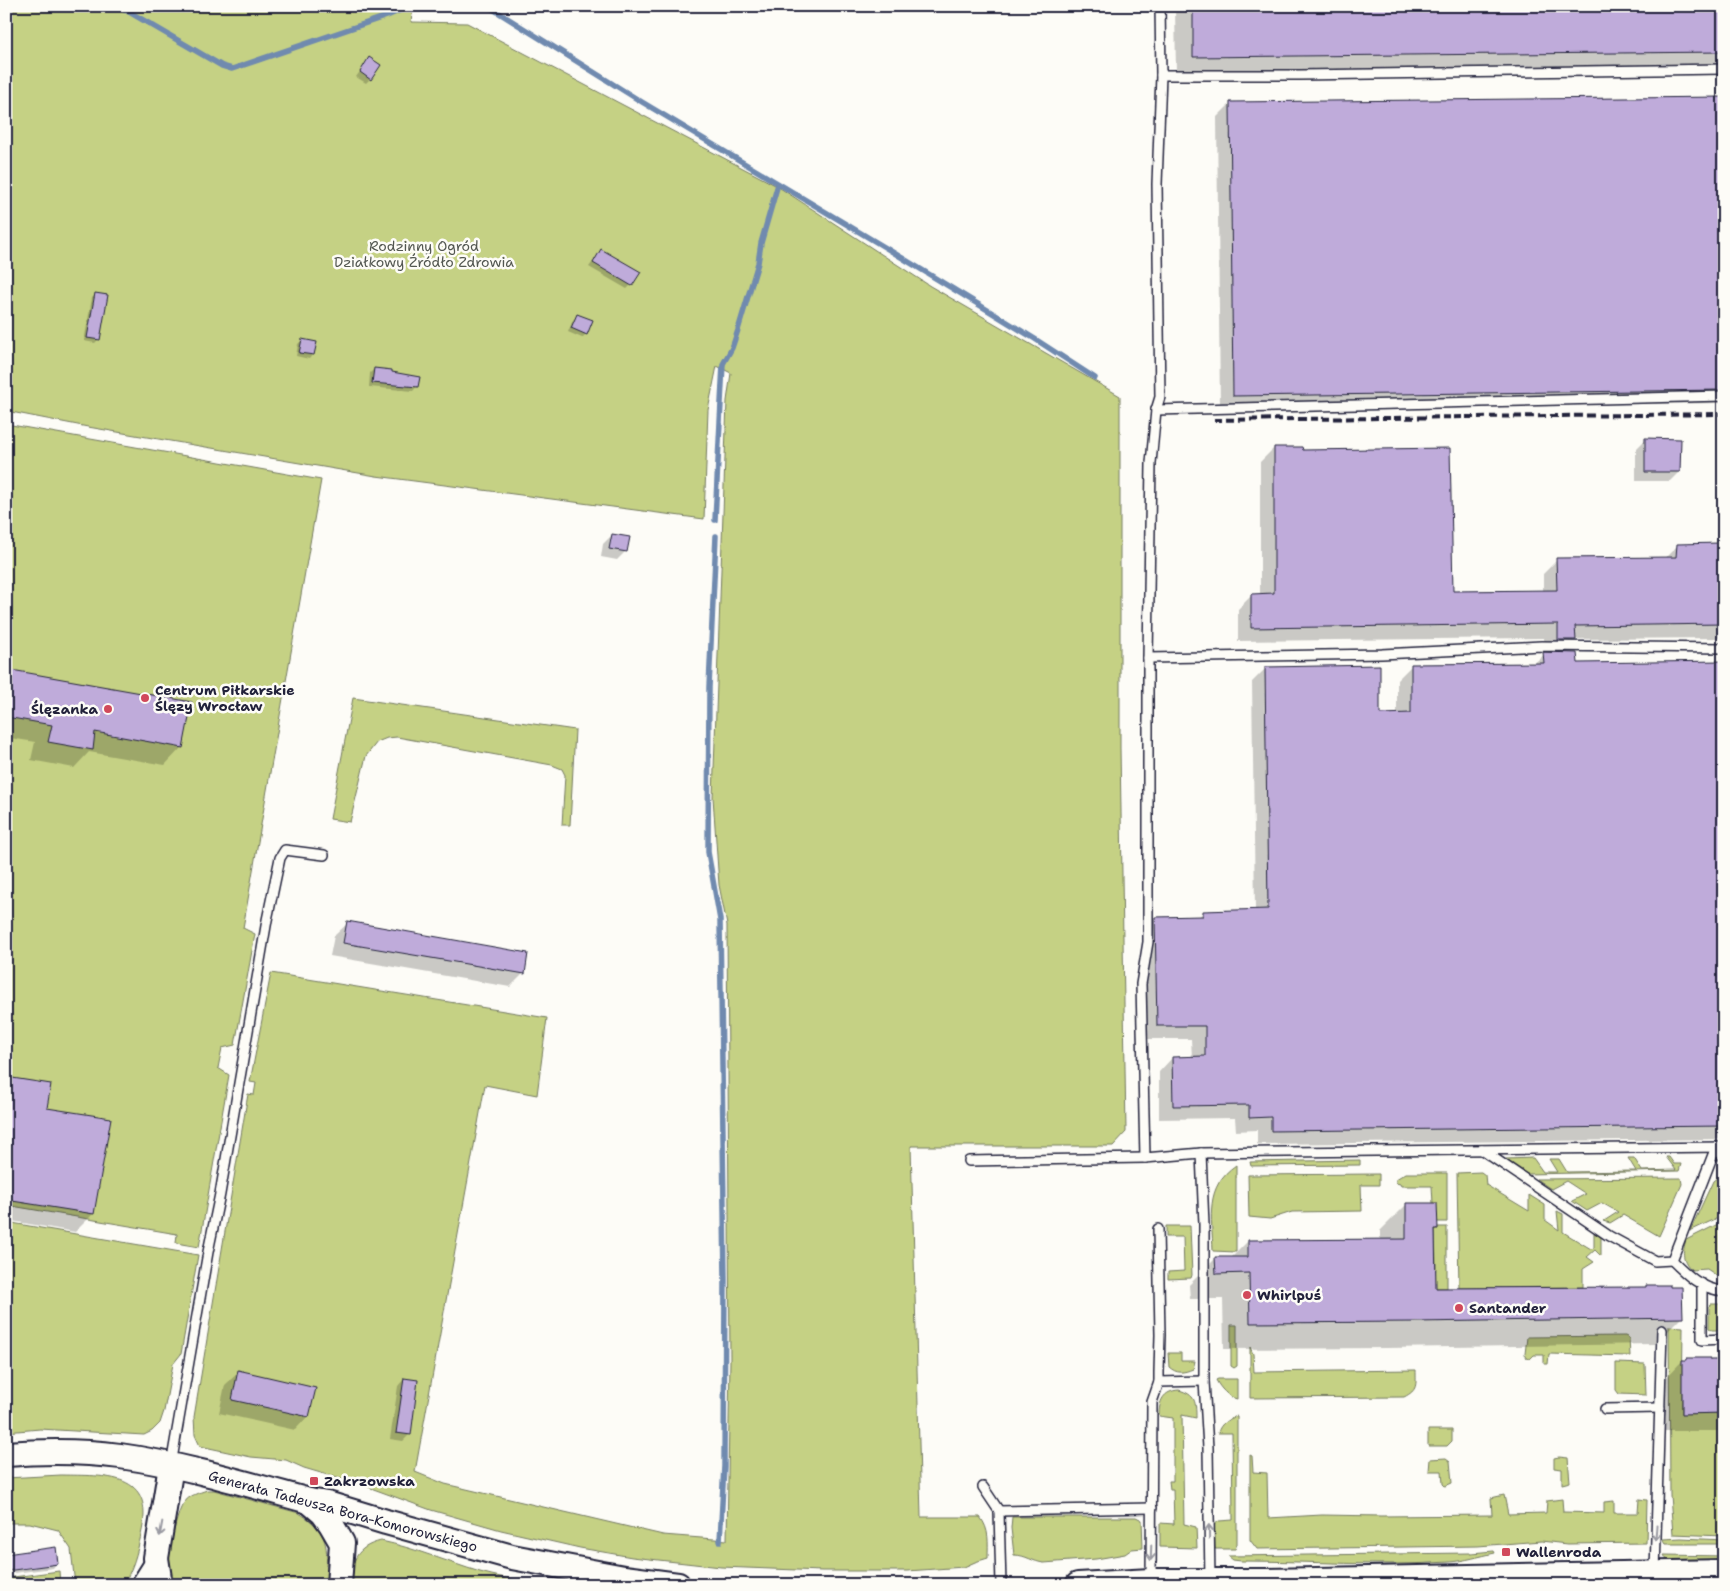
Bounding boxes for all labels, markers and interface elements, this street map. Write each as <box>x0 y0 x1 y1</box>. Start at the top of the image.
park label: Rodzinny Ogród Działkowy Źródło Zdrowia <box>334 237 514 271</box>
place label: Centrum Piłkarskie Ślęzy Wrocław <box>155 681 295 715</box>
marker: Centrum Piłkarskie Ślęzy Wrocław <box>139 692 151 704</box>
place label: Ślęzanka <box>31 700 98 718</box>
marker: Ślęzanka <box>102 703 114 715</box>
place label: Whirlpuś <box>1257 1286 1321 1304</box>
marker: Whirlpuś <box>1241 1289 1253 1301</box>
place label: Santander <box>1469 1299 1547 1317</box>
marker: Santander <box>1453 1302 1465 1314</box>
street label: Generała Tadeusza Bora-Komorowskiego <box>206 1466 480 1556</box>
place label: Zakrzowska <box>324 1472 415 1490</box>
marker: Zakrzowska <box>308 1475 320 1487</box>
one-way arrow <box>155 1521 165 1537</box>
one-way arrow <box>1205 1524 1214 1540</box>
one-way arrow <box>1651 1525 1660 1541</box>
place label: Wallenroda <box>1516 1543 1602 1561</box>
one-way arrow <box>1147 1545 1156 1561</box>
marker: Wallenroda <box>1500 1546 1512 1558</box>

